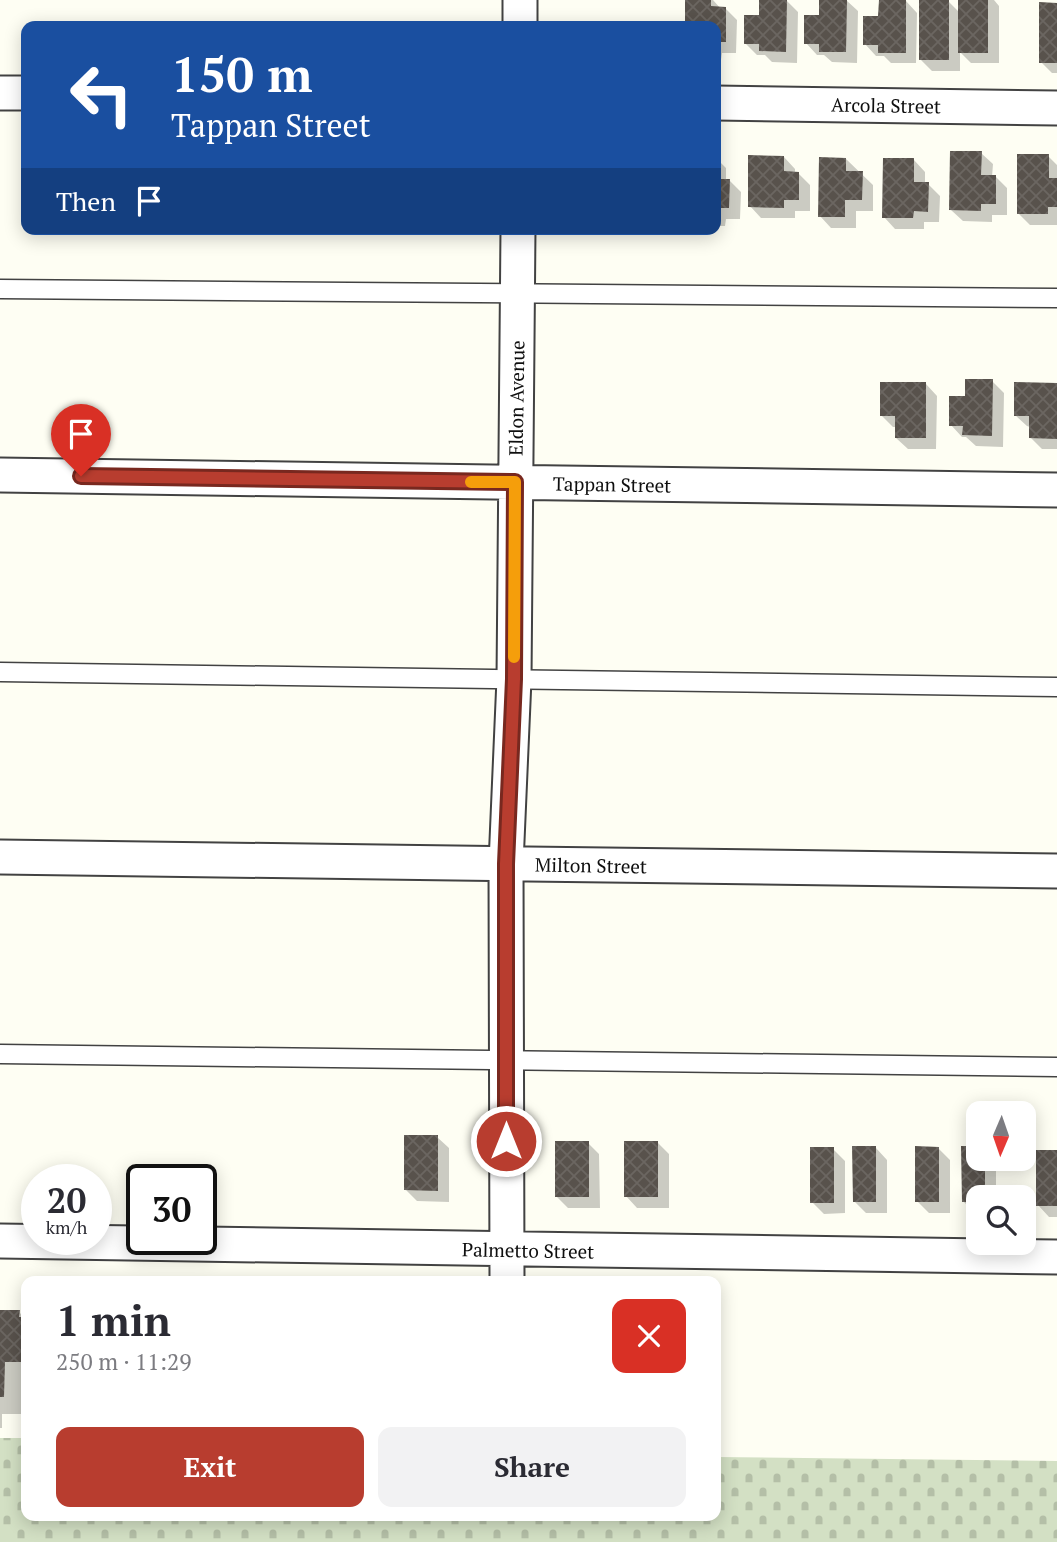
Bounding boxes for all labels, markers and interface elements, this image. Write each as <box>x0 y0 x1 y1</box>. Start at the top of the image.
text: 150 m <box>171 41 313 106</box>
icon: left <box>56 49 147 140</box>
street label: Arcola Street <box>831 92 941 118</box>
text: Tappan Street <box>171 104 371 146</box>
icon: arrive <box>130 182 168 220</box>
text: Then <box>56 184 116 218</box>
street label: Eldon Avenue <box>502 340 530 456</box>
pin <box>51 404 111 476</box>
icon: arrive <box>62 415 100 453</box>
street label: Tappan Street <box>553 470 671 498</box>
street label: Milton Street <box>535 852 647 878</box>
north arrow <box>966 1101 1036 1171</box>
map controls <box>966 1101 1036 1255</box>
position arrow <box>469 1104 543 1178</box>
speed limit sign: 30 <box>126 1164 217 1255</box>
text: 20 <box>47 1177 86 1223</box>
button: search <box>966 1185 1036 1255</box>
text: km/h <box>46 1215 87 1239</box>
street label: Palmetto Street <box>462 1236 594 1264</box>
text: 1 min <box>56 1292 171 1348</box>
button: close <box>612 1299 686 1373</box>
text: 250 m · 11:29 <box>56 1346 191 1377</box>
button: Exit <box>56 1427 364 1507</box>
button: Share <box>378 1427 686 1507</box>

